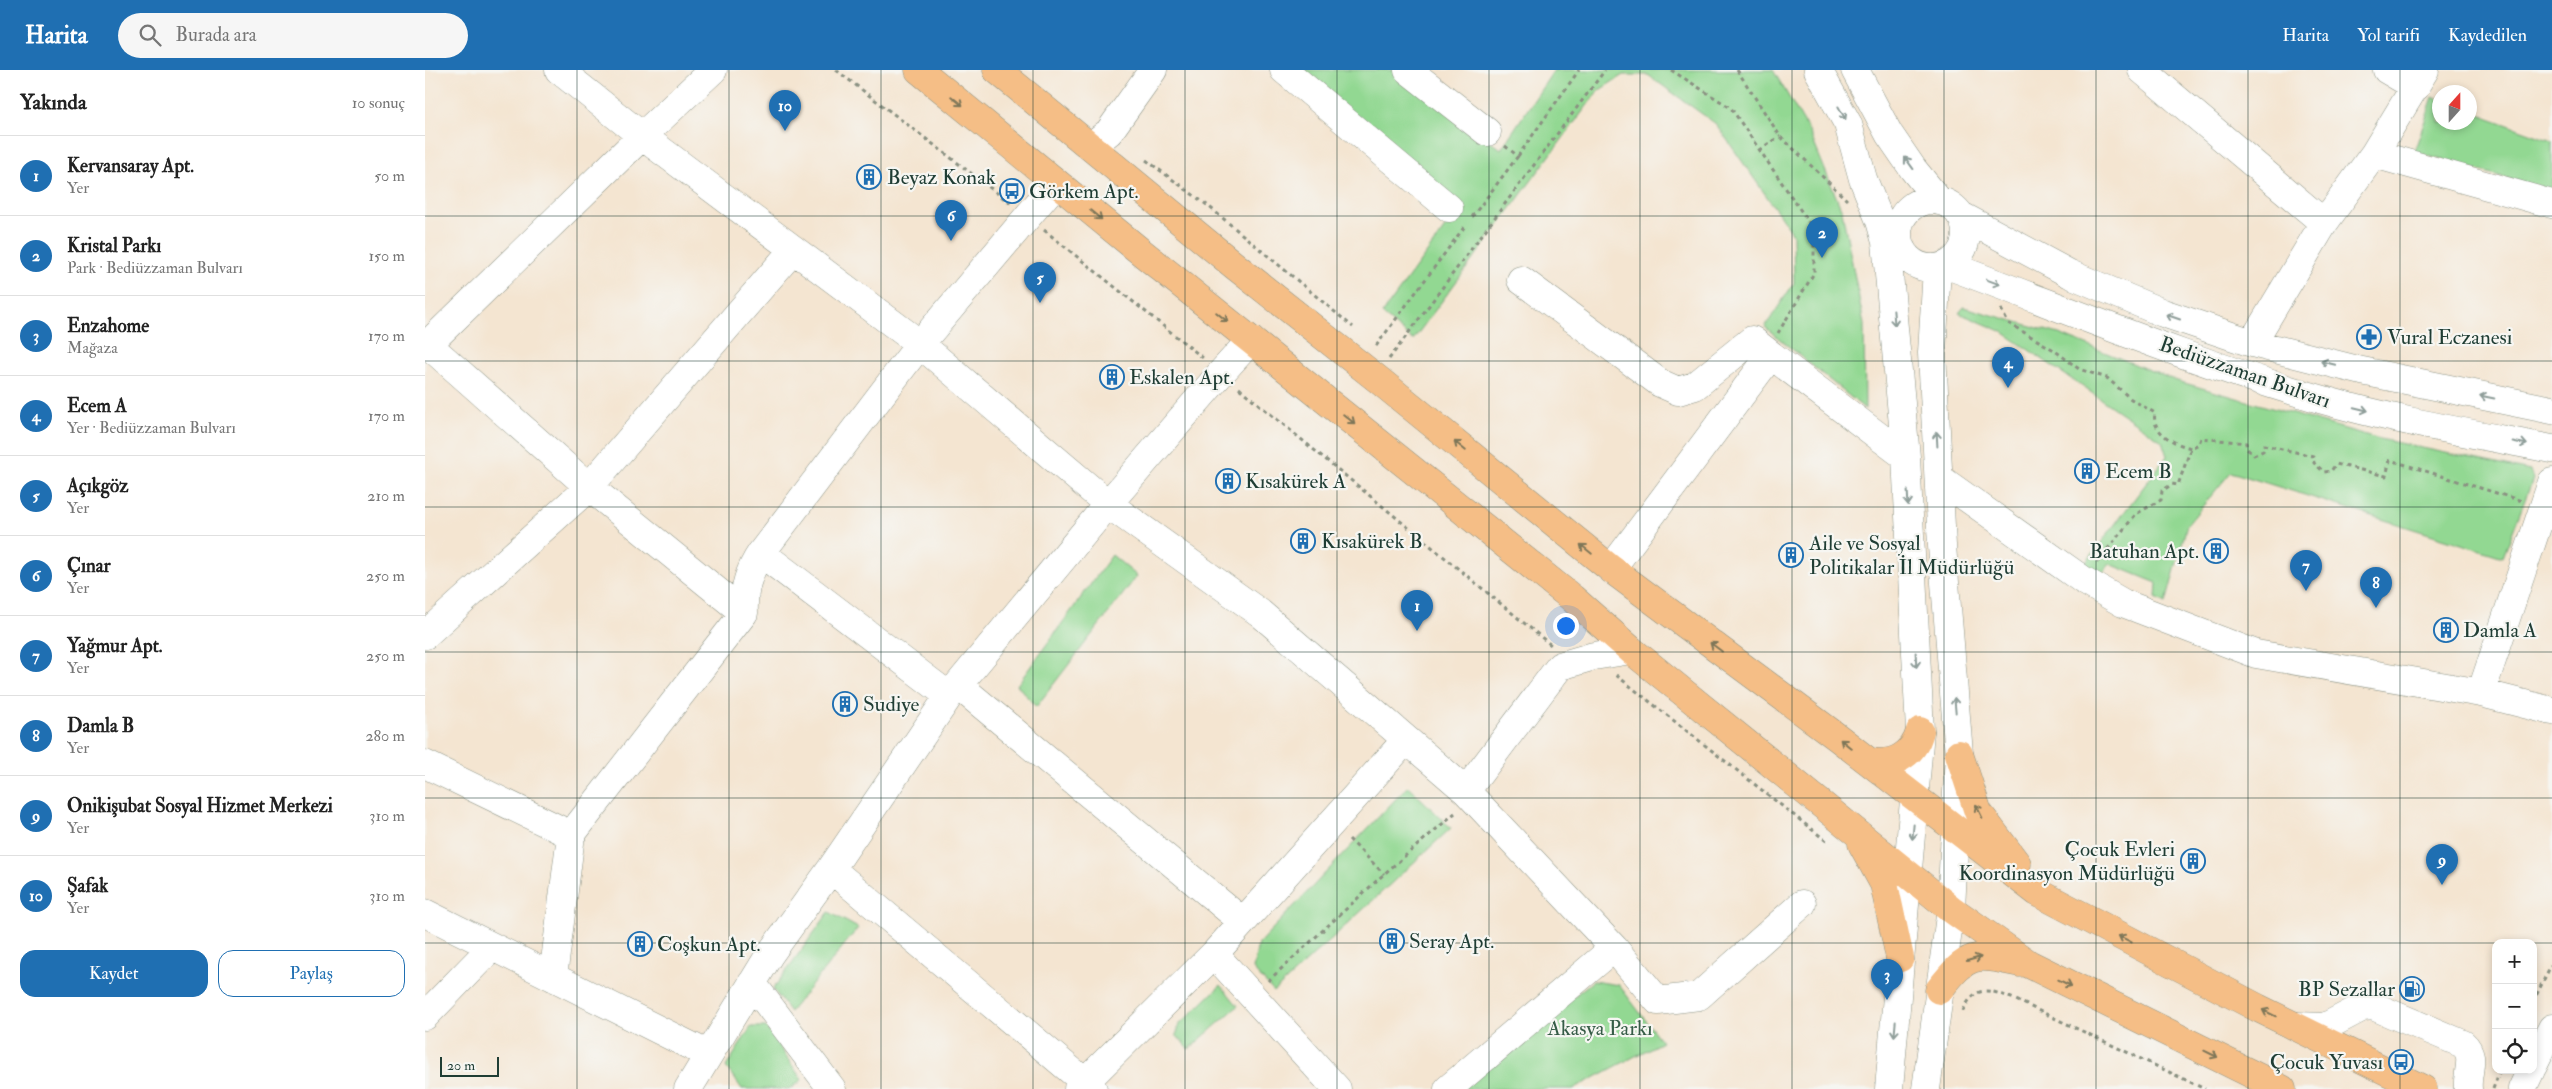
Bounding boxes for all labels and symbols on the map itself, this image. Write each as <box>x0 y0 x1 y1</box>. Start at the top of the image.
north arrow <box>2432 85 2477 130</box>
pin: 10 <box>769 90 801 131</box>
one-way arrow <box>950 95 963 107</box>
one-way arrow <box>1837 105 1847 119</box>
one-way arrow <box>1903 157 1914 170</box>
building icon: Beyaz Konak <box>856 164 882 190</box>
place label: Beyaz Konak <box>887 164 996 191</box>
bus stop icon: Görkem Apt. <box>999 178 1025 204</box>
place label: Görkem Apt. <box>1029 178 1139 205</box>
pin: 6 <box>935 200 967 241</box>
one-way arrow <box>1089 210 1102 221</box>
pin: 2 <box>1806 217 1838 258</box>
pin: 5 <box>1024 262 1056 303</box>
one-way arrow <box>1985 278 2000 287</box>
one-way arrow <box>1889 310 1898 326</box>
one-way arrow <box>2165 311 2181 321</box>
one-way arrow <box>1215 312 1228 323</box>
pharmacy icon: Vural Eczanesi <box>2356 324 2382 350</box>
place label: Vural Eczanesi <box>2387 324 2513 351</box>
street label: Bediüzzaman Bulvarı <box>2156 331 2334 415</box>
pin: 4 <box>1992 347 2024 388</box>
one-way arrow <box>2321 358 2337 367</box>
building icon: Eskalen Apt. <box>1099 364 1125 390</box>
place label: Eskalen Apt. <box>1129 364 1234 391</box>
one-way arrow <box>2480 392 2496 401</box>
one-way arrow <box>2352 405 2368 414</box>
one-way arrow <box>1342 413 1355 424</box>
one-way arrow <box>1932 431 1941 447</box>
one-way arrow <box>2511 439 2527 448</box>
one-way arrow <box>1454 440 1467 451</box>
building icon: Ecem B <box>2074 458 2100 484</box>
place label: Ecem B <box>2105 458 2172 485</box>
building icon: Kısakürek A <box>1215 468 1241 494</box>
place label: Kısakürek A <box>1245 468 1346 495</box>
one-way arrow <box>1904 489 1913 505</box>
building icon: Kısakürek B <box>1290 528 1316 554</box>
place label: Kısakürek B <box>1321 528 1423 555</box>
place label: Aile ve Sosyal Politikalar İl Müdürlüğü <box>1808 530 2014 581</box>
place label: Batuhan Apt. <box>2089 538 2199 565</box>
building icon: Batuhan Apt. <box>2203 538 2229 564</box>
building icon: Aile ve Sosyal Politikalar İl Müdürlüğü <box>1778 542 1804 568</box>
one-way arrow <box>1580 543 1593 554</box>
pin: 7 <box>2290 550 2322 591</box>
pin: 8 <box>2360 567 2392 608</box>
pin: 1 <box>1401 590 1433 631</box>
your location <box>1553 613 1579 639</box>
building icon: Damla A <box>2433 617 2459 643</box>
place label: Damla A <box>2463 617 2537 644</box>
one-way arrow <box>1710 641 1723 652</box>
one-way arrow <box>1912 652 1921 668</box>
building icon: Sudiye <box>832 691 858 717</box>
place label: Sudiye <box>863 691 919 718</box>
one-way arrow <box>1950 698 1960 714</box>
one-way arrow <box>1840 738 1853 749</box>
one-way arrow <box>1974 804 1984 819</box>
one-way arrow <box>1908 824 1918 840</box>
place label: Çocuk Evleri Koordinasyon Müdürlüğü <box>1959 836 2175 887</box>
pin: 9 <box>2426 844 2458 885</box>
building icon: Çocuk Evleri Koordinasyon Müdürlüğü <box>2180 848 2206 874</box>
building icon: Seray Apt. <box>1379 928 1405 954</box>
place label: Seray Apt. <box>1409 928 1494 955</box>
building icon: Coşkun Apt. <box>627 931 653 957</box>
place label: Coşkun Apt. <box>657 931 761 958</box>
one-way arrow <box>2117 934 2132 944</box>
one-way arrow <box>1965 954 1981 964</box>
pin: 3 <box>1871 959 1903 1000</box>
place label: BP Sezallar <box>2298 976 2395 1003</box>
fuel station icon: BP Sezallar <box>2399 976 2425 1002</box>
one-way arrow <box>2057 979 2072 988</box>
one-way arrow <box>2262 1008 2277 1017</box>
park label: Akasya Parkı <box>1546 1015 1653 1042</box>
one-way arrow <box>1890 1020 1900 1036</box>
place label: Çocuk Yuvası <box>2270 1049 2383 1076</box>
bus stop icon: Çocuk Yuvası <box>2388 1049 2414 1075</box>
one-way arrow <box>2203 1050 2218 1059</box>
scale bar <box>440 1054 499 1077</box>

